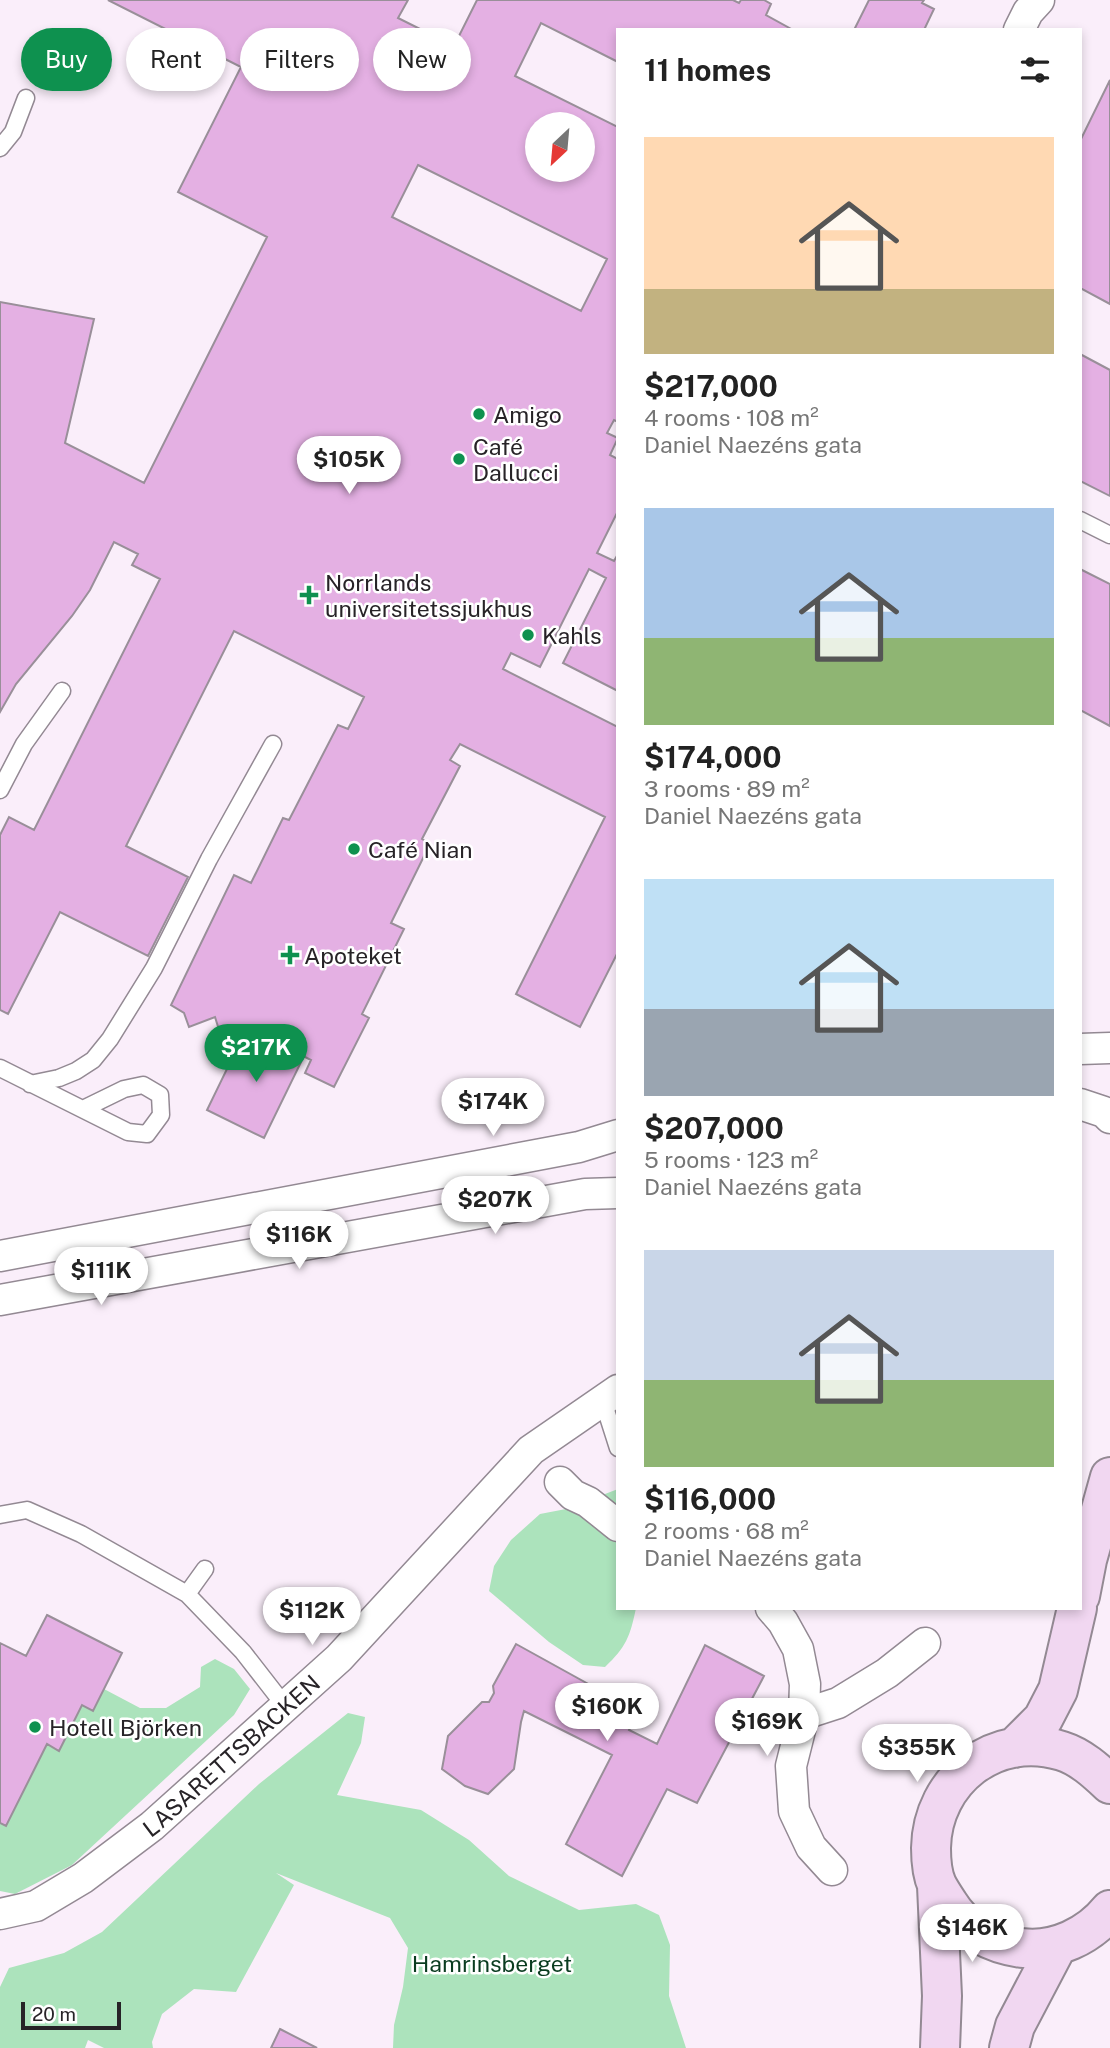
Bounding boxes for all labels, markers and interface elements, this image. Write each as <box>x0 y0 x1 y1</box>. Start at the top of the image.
chip: Buy <box>21 28 112 91</box>
chip: Rent <box>126 28 226 91</box>
chip: Filters <box>240 28 359 91</box>
chip: New <box>373 28 471 91</box>
icon: filters <box>1016 51 1054 89</box>
text: 11 homes <box>644 52 771 88</box>
north arrow <box>525 112 595 182</box>
map controls <box>525 112 595 182</box>
icon: home <box>786 183 912 309</box>
text: $217,000 <box>644 368 778 404</box>
place label: Amigo <box>493 401 562 428</box>
text: 4 rooms · 108 m² <box>644 404 819 431</box>
marker: Amigo <box>471 406 487 422</box>
text: Daniel Naezéns gata <box>644 431 862 458</box>
place label: Café Dallucci <box>473 433 559 486</box>
pin: $105K <box>300 436 398 496</box>
text: $105K <box>313 445 385 472</box>
marker: Café Dallucci <box>451 451 467 467</box>
icon: home <box>786 554 912 680</box>
place label: Norrlands universitetssjukhus <box>325 569 532 622</box>
marker: Norrlands universitetssjukhus <box>299 585 319 605</box>
place label: Kahls <box>542 622 602 649</box>
marker: Kahls <box>520 627 536 643</box>
text: $174,000 <box>644 739 781 775</box>
text: 3 rooms · 89 m² <box>644 775 810 802</box>
text: Daniel Naezéns gata <box>644 802 862 829</box>
place label: Café Nian <box>368 836 472 863</box>
marker: Café Nian <box>346 841 362 857</box>
icon: home <box>786 925 912 1051</box>
place label: Apoteket <box>304 942 402 969</box>
marker: Apoteket <box>282 947 298 963</box>
pin: $217K <box>207 1024 305 1084</box>
text: $217K <box>221 1033 292 1060</box>
pin: $174K <box>444 1078 542 1138</box>
text: $174K <box>457 1087 529 1114</box>
text: $207,000 <box>644 1110 784 1146</box>
text: 5 rooms · 123 m² <box>644 1146 818 1173</box>
text: Daniel Naezéns gata <box>644 1173 862 1200</box>
pin: $207K <box>446 1176 544 1236</box>
text: $207K <box>457 1185 533 1212</box>
pin: $116K <box>250 1212 348 1271</box>
text: $116K <box>265 1220 333 1247</box>
pin: $111K <box>52 1248 150 1307</box>
text: $111K <box>70 1256 132 1283</box>
icon: home <box>786 1296 912 1422</box>
text: $116,000 <box>644 1481 776 1517</box>
text: 2 rooms · 68 m² <box>644 1517 809 1544</box>
text: Daniel Naezéns gata <box>644 1544 862 1571</box>
pin: $112K <box>263 1588 361 1647</box>
text: $112K <box>279 1596 345 1623</box>
street label: LASARETTSBACKEN <box>137 1669 325 1842</box>
pin: $160K <box>558 1684 656 1743</box>
text: $160K <box>571 1692 643 1719</box>
pin: $169K <box>718 1698 816 1758</box>
text: $169K <box>731 1707 803 1734</box>
place label: Hotell Björken <box>49 1714 202 1741</box>
marker: Hotell Björken <box>27 1719 43 1735</box>
pin: $355K <box>868 1724 966 1784</box>
text: $355K <box>878 1733 956 1760</box>
pin: $146K <box>923 1904 1021 1964</box>
text: $146K <box>936 1913 1008 1940</box>
park label: Hamrinsberget <box>412 1950 572 1977</box>
scale bar <box>21 1999 121 2031</box>
text: 20 m <box>32 2003 76 2025</box>

